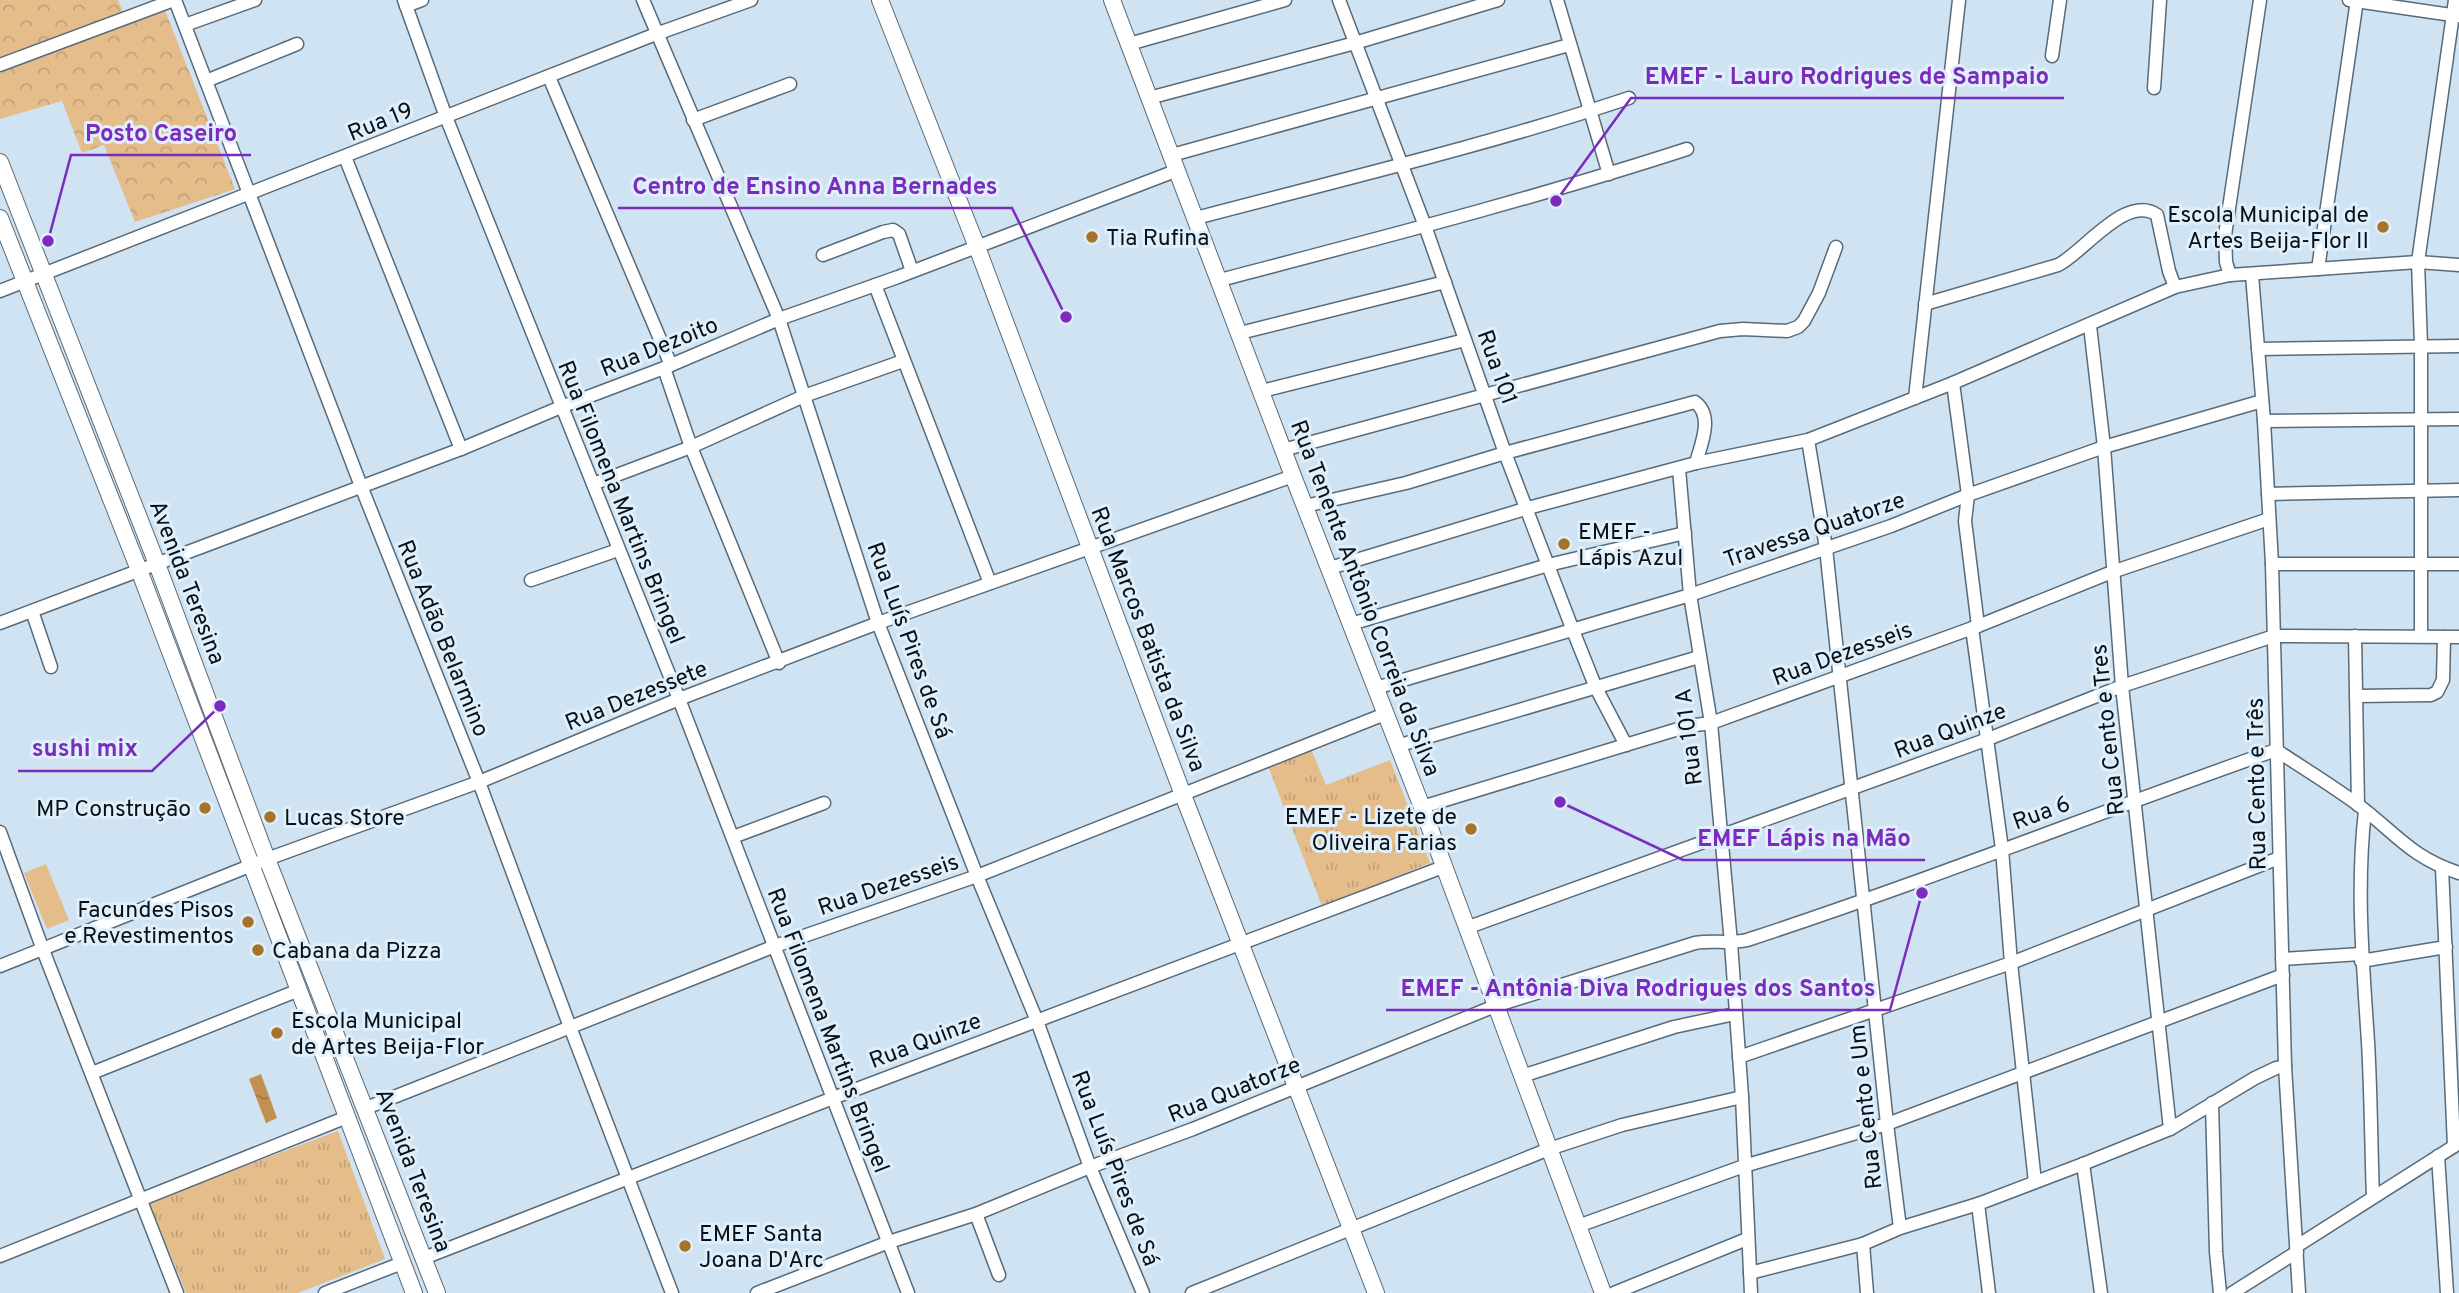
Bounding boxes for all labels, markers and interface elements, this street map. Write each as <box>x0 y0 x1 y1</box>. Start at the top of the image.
callout: EMEF - Lauro Rodrigues de Sampaio <box>1631 53 2064 98</box>
text: EMEF - Lauro Rodrigues de Sampaio <box>1645 63 2049 93</box>
street label: Rua 19 <box>344 97 418 149</box>
callout: Posto Caseiro <box>71 110 251 155</box>
text: Posto Caseiro <box>85 120 237 150</box>
callout: Centro de Ensino Anna Bernades <box>618 163 1012 208</box>
text: Centro de Ensino Anna Bernades <box>632 173 998 203</box>
place label: Escola Municipal de Artes Beija-Flor II <box>2167 202 2369 257</box>
marker: Escola Municipal de Artes Beija-Flor II <box>2375 219 2391 235</box>
place label: Tia Rufina <box>1106 225 1209 254</box>
marker: Tia Rufina <box>1084 229 1100 245</box>
street label: Rua Dezoito <box>597 312 723 385</box>
street label: Rua 101 <box>1469 326 1523 409</box>
street label: Rua Filomena Martins Bringel <box>549 357 690 649</box>
street label: Rua Tenente Antônio Correia da Silva <box>1282 417 1445 781</box>
street label: Travessa Quatorze <box>1720 487 1909 576</box>
street label: Avenida Teresina <box>141 497 230 669</box>
street label: Rua Marcos Batista da Silva <box>1083 503 1211 777</box>
place label: EMEF - Lápis Azul <box>1578 519 1683 574</box>
street label: Rua Adão Belarmino <box>389 536 494 742</box>
marker: EMEF - Lápis Azul <box>1556 536 1572 552</box>
street label: Rua Luís Pires de Sá <box>859 539 957 743</box>
street label: Rua Dezesseis <box>1769 617 1917 694</box>
street label: Rua Cento e Tres <box>2086 643 2133 817</box>
street label: Rua Dezessete <box>561 656 712 739</box>
street label: Rua 101 A <box>1670 686 1711 787</box>
street label: Rua Cento e Três <box>2242 697 2275 871</box>
street label: Rua Quinze <box>1891 698 2011 767</box>
callout: sushi mix <box>18 726 152 771</box>
text: sushi mix <box>32 735 138 765</box>
street label: Rua 6 <box>2009 791 2075 838</box>
place label: MP Construção <box>36 796 191 825</box>
marker: MP Construção <box>197 800 213 816</box>
place label: EMEF - Lizete de Oliveira Farias <box>1285 804 1457 859</box>
place label: Lucas Store <box>284 805 405 834</box>
marker: Lucas Store <box>262 809 278 825</box>
callout: EMEF Lápis na Mão <box>1683 815 1925 860</box>
marker: EMEF - Lizete de Oliveira Farias <box>1463 821 1479 837</box>
text: EMEF Lápis na Mão <box>1697 825 1911 855</box>
street label: Rua Dezesseis <box>815 849 963 924</box>
street label: Rua Filomena Martins Bringel <box>759 884 895 1178</box>
place label: Facundes Pisos e Revestimentos <box>64 897 234 952</box>
marker: Facundes Pisos e Revestimentos <box>240 914 256 930</box>
place label: Cabana da Pizza <box>272 938 441 967</box>
marker: Cabana da Pizza <box>250 942 266 958</box>
callout: EMEF - Antônia Diva Rodrigues dos Santos <box>1386 965 1890 1010</box>
text: EMEF - Antônia Diva Rodrigues dos Santos <box>1401 975 1875 1005</box>
place label: Escola Municipal de Artes Beija-Flor <box>291 1008 484 1063</box>
street label: Rua Quinze <box>866 1008 986 1077</box>
street label: Rua Cento e Um <box>1844 1023 1891 1191</box>
marker: Escola Municipal de Artes Beija-Flor <box>269 1025 285 1041</box>
street label: Rua Quatorze <box>1164 1051 1306 1131</box>
street label: Rua Luís Pires de Sá <box>1063 1067 1164 1271</box>
street label: Avenida Teresina <box>367 1085 456 1257</box>
place label: EMEF Santa Joana D'Arc <box>699 1221 824 1276</box>
marker: EMEF Santa Joana D'Arc <box>677 1238 693 1254</box>

